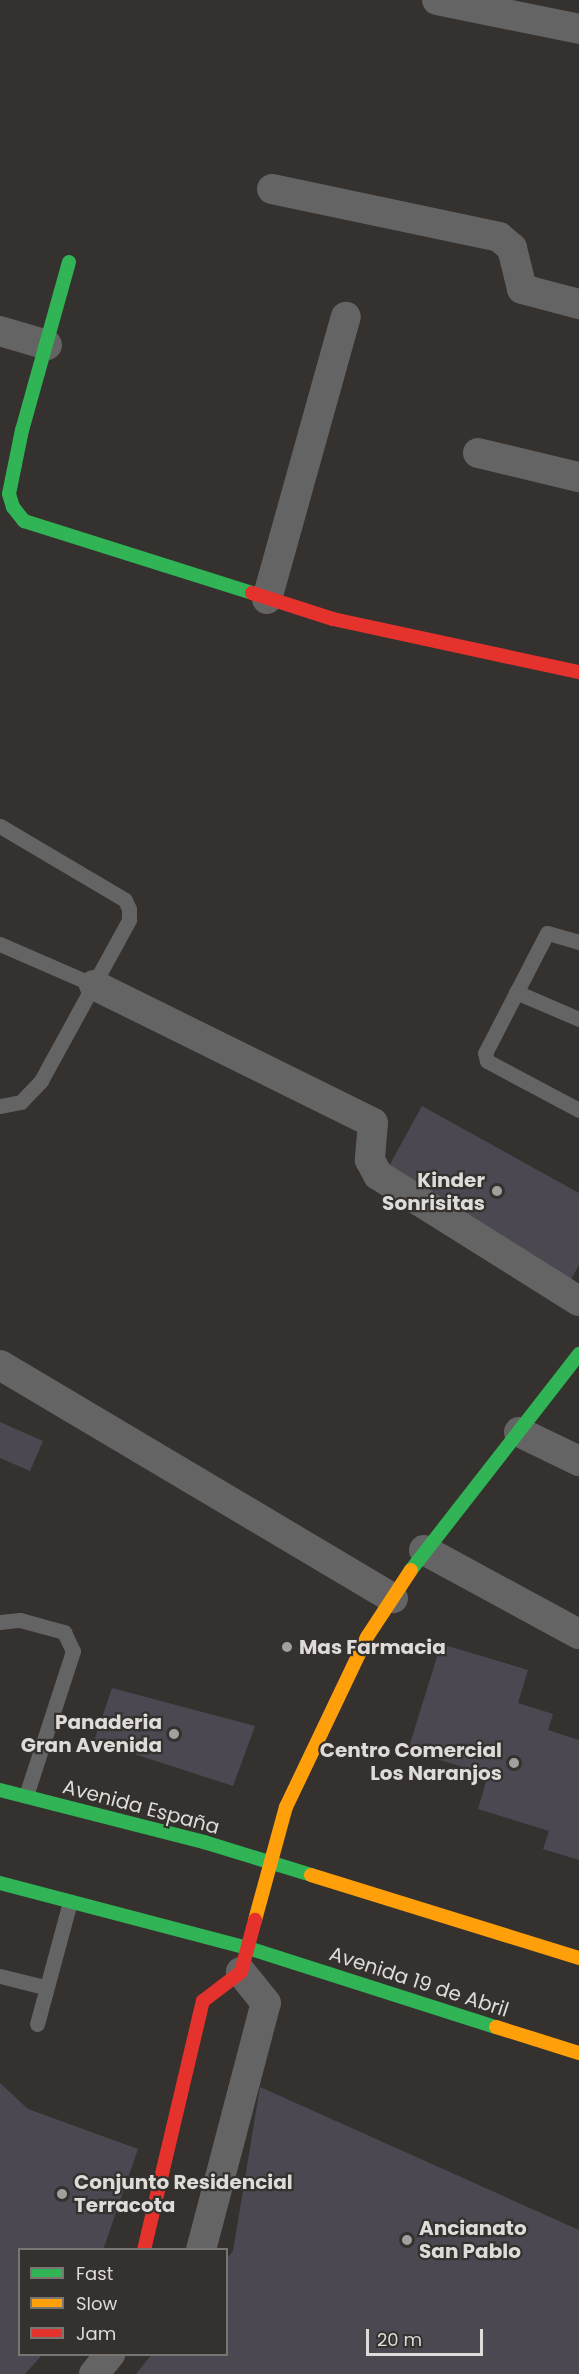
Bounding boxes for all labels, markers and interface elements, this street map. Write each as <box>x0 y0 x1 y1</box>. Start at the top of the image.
place label: Kinder Sonrisitas <box>382 1168 485 1215</box>
marker: Kinder Sonrisitas <box>490 1184 504 1198</box>
place label: Mas Farmacia <box>299 1635 446 1659</box>
marker: Mas Farmacia <box>280 1640 294 1654</box>
place label: Panaderia Gran Avenida <box>21 1710 162 1757</box>
marker: Panaderia Gran Avenida <box>167 1727 181 1741</box>
place label: Centro Comercial Los Naranjos <box>320 1739 502 1786</box>
marker: Centro Comercial Los Naranjos <box>507 1756 521 1770</box>
street label: Avenida España <box>60 1775 222 1839</box>
street label: Avenida 19 de Abril <box>326 1942 512 2022</box>
place label: Conjunto Residencial Terracota <box>74 2170 293 2217</box>
marker: Conjunto Residencial Terracota <box>55 2187 69 2201</box>
place label: Ancianato San Pablo <box>419 2216 527 2263</box>
marker: Ancianato San Pablo <box>400 2233 414 2247</box>
legend <box>18 2248 228 2356</box>
text: Fast <box>76 2261 113 2286</box>
text: Slow <box>76 2291 117 2316</box>
scale bar <box>369 2317 486 2355</box>
text: Jam <box>76 2321 116 2346</box>
text: 20 m <box>377 2327 422 2352</box>

